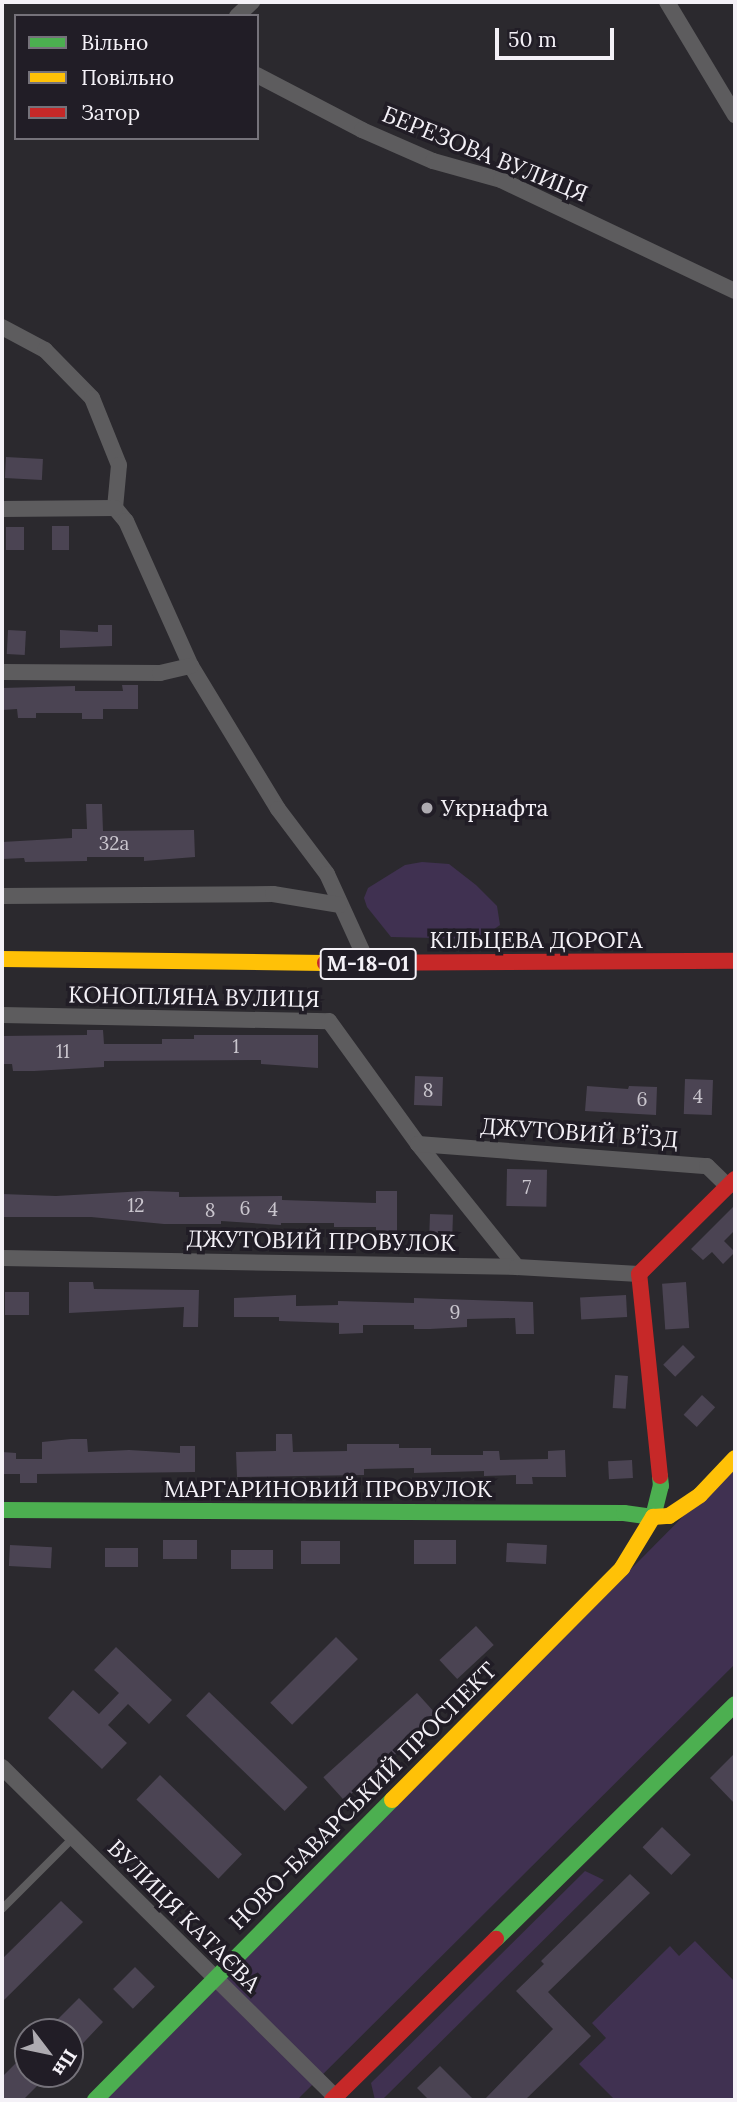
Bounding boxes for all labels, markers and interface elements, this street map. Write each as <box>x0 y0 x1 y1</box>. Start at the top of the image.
legend <box>14 14 259 140</box>
scale bar <box>499 14 618 58</box>
text: 50 m <box>508 26 557 53</box>
text: Вільно <box>81 29 148 56</box>
text: Повільно <box>81 64 174 91</box>
text: Затор <box>81 99 140 126</box>
street label: БЕРЕЗОВА ВУЛИЦЯ <box>378 100 592 208</box>
place label: Укрнафта <box>441 794 548 822</box>
marker: Укрнафта <box>419 800 435 816</box>
house number: 32а <box>99 833 129 855</box>
street label: КІЛЬЦЕВА ДОРОГА <box>430 926 642 954</box>
road number: М-18-01 <box>319 946 417 982</box>
street label: КОНОПЛЯНА ВУЛИЦЯ <box>68 981 320 1013</box>
house number: 1 <box>233 1036 239 1058</box>
house number: 11 <box>56 1041 70 1063</box>
house number: 8 <box>423 1080 433 1102</box>
house number: 4 <box>693 1086 703 1108</box>
house number: 6 <box>637 1089 647 1111</box>
street label: ДЖУТОВИЙ В’ЇЗД <box>479 1112 679 1154</box>
house number: 7 <box>523 1177 531 1199</box>
house number: 12 <box>127 1195 145 1217</box>
house number: 6 <box>240 1198 250 1220</box>
house number: 4 <box>268 1199 278 1221</box>
house number: 8 <box>205 1200 215 1222</box>
street label: ДЖУТОВИЙ ПРОВУЛОК <box>186 1225 456 1257</box>
house number: 9 <box>450 1302 460 1324</box>
street label: МАРГАРИНОВИЙ ПРОВУЛОК <box>164 1475 492 1503</box>
street label: НОВО-БАВАРСЬКИЙ ПРОСПЕКТ <box>224 1657 502 1935</box>
street label: ВУЛИЦЯ КАТАЄВА <box>102 1834 266 1998</box>
north arrow <box>14 2018 84 2088</box>
text: Пн <box>48 2045 83 2081</box>

